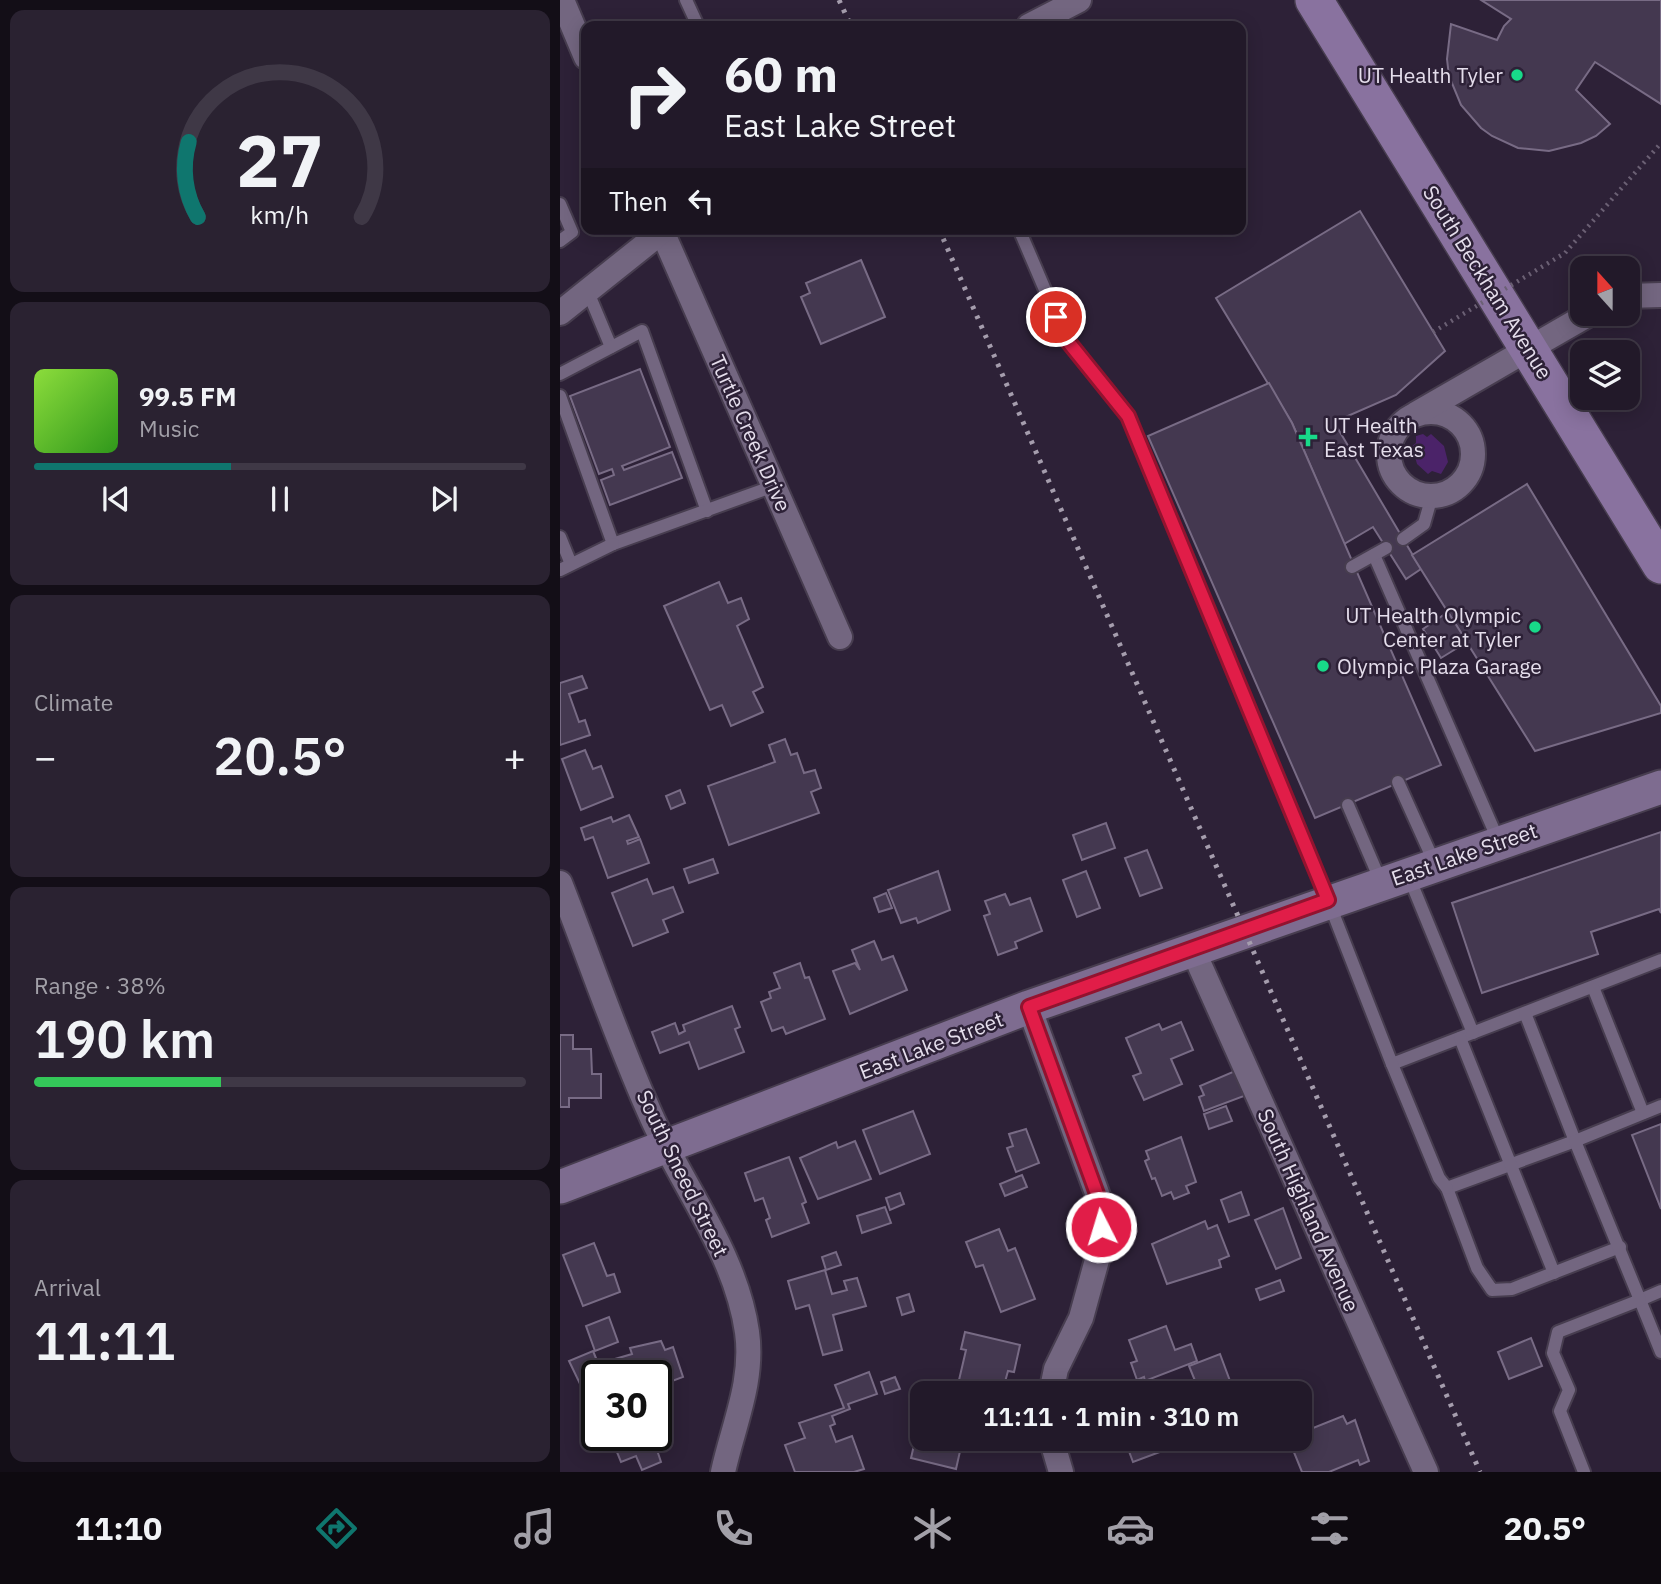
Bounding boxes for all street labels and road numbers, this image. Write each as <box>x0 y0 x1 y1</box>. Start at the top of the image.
street label: South Beckham Avenue <box>1417 180 1559 384</box>
street label: Turtle Creek Drive <box>704 350 798 516</box>
street label: East Lake Street <box>1387 816 1541 892</box>
street label: East Lake Street <box>855 1005 1007 1085</box>
street label: South Sneed Street <box>631 1085 735 1261</box>
street label: South Highland Avenue <box>1252 1104 1366 1316</box>

